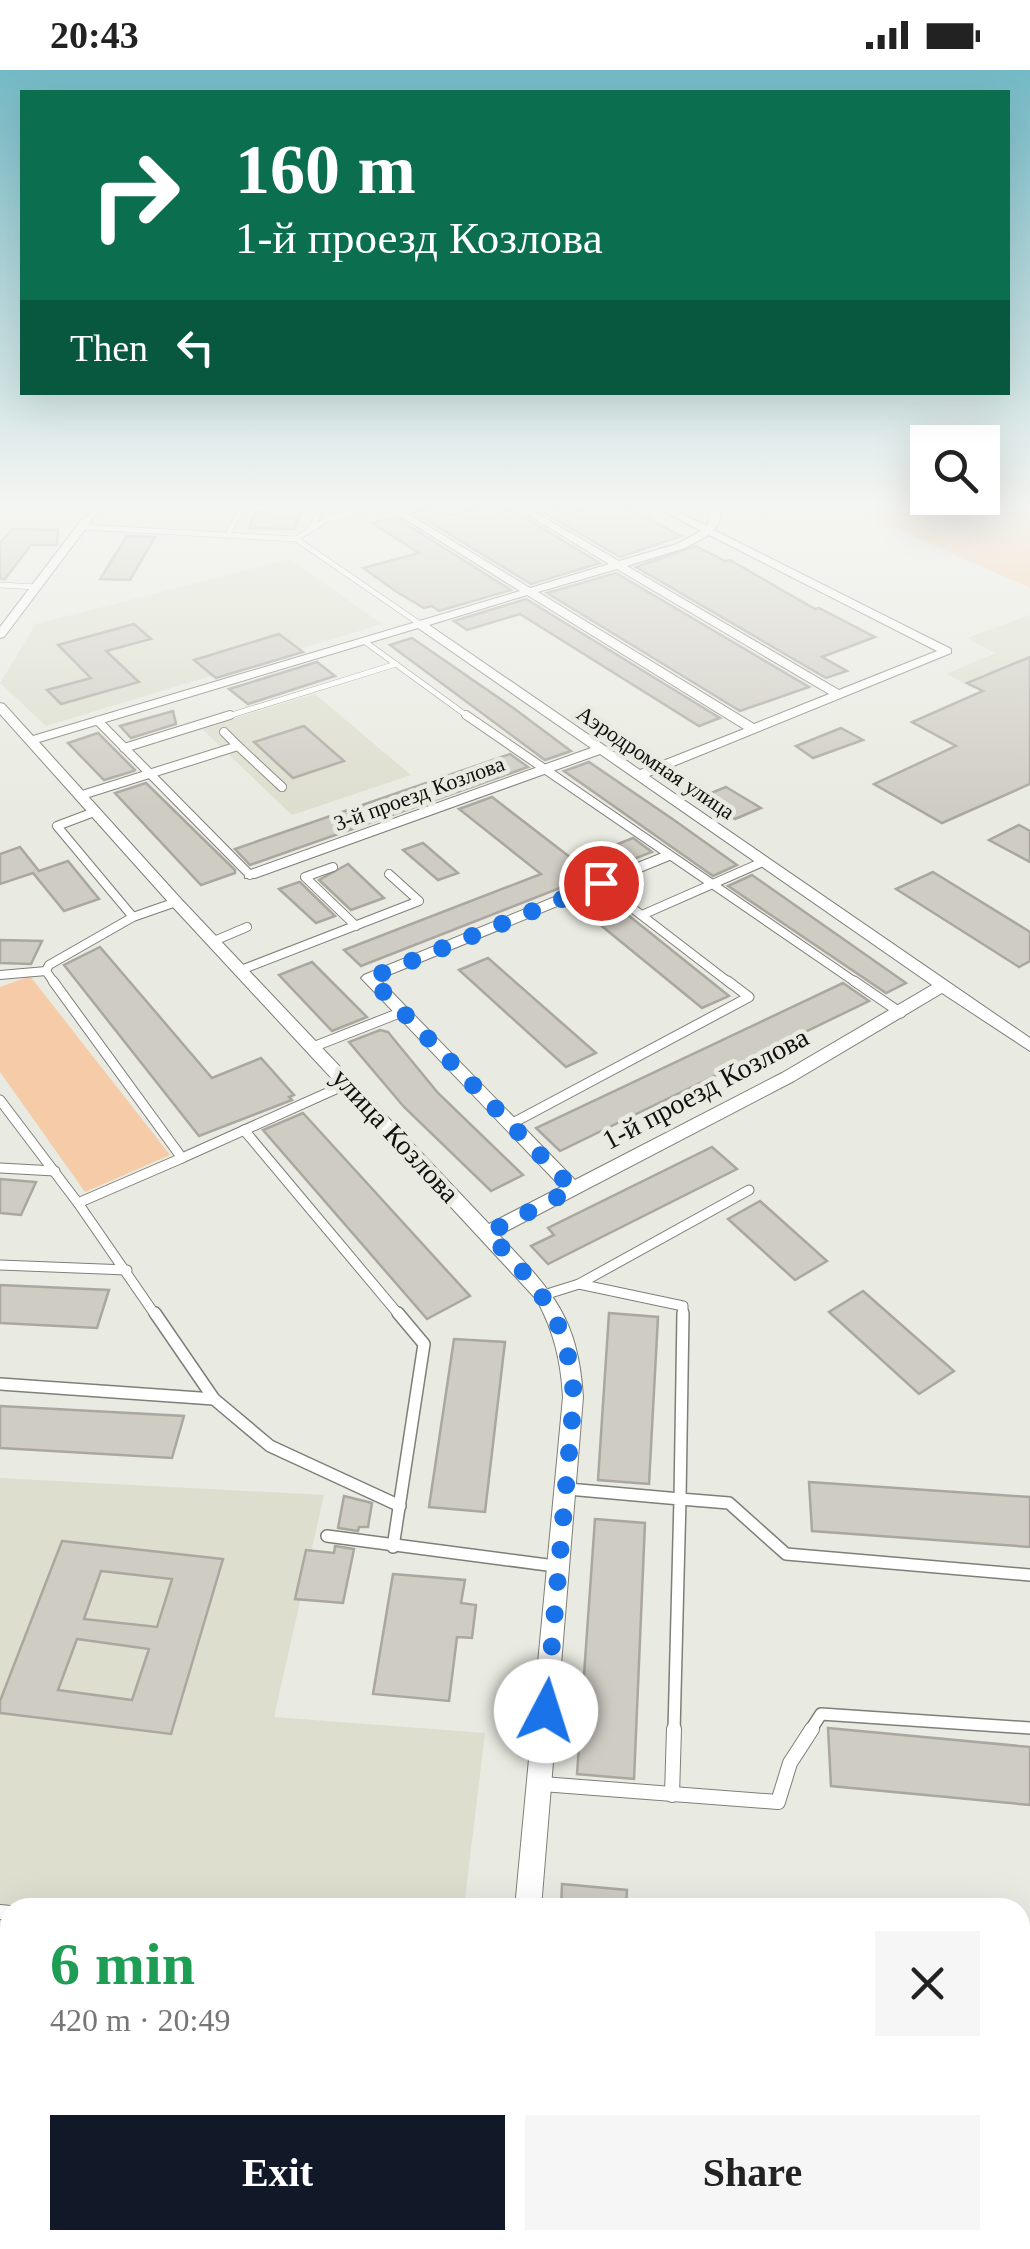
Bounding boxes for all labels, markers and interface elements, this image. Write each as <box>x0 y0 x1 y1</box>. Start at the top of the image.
text: 20:43 <box>50 14 139 56</box>
icon: right <box>70 130 200 260</box>
text: 160 m <box>235 131 416 208</box>
text: 1-й проезд Козлова <box>235 213 603 263</box>
icon: left <box>168 320 223 375</box>
text: Then <box>70 327 148 369</box>
map controls <box>910 425 1000 515</box>
button: search <box>910 425 1000 515</box>
street label: Аэродромная улица <box>572 700 740 825</box>
street label: 3-й проезд Козлова <box>330 751 508 836</box>
pin <box>559 841 644 926</box>
icon: arrive <box>574 856 629 911</box>
street label: 1-й проезд Козлова <box>597 1021 814 1156</box>
street label: улица Козлова <box>326 1062 466 1209</box>
position arrow <box>494 1659 598 1763</box>
text: 6 min <box>50 1931 195 1997</box>
button: close <box>875 1931 980 2036</box>
text: 420 m · 20:49 <box>50 2002 230 2038</box>
button: Exit <box>50 2115 505 2230</box>
button: Share <box>525 2115 980 2230</box>

